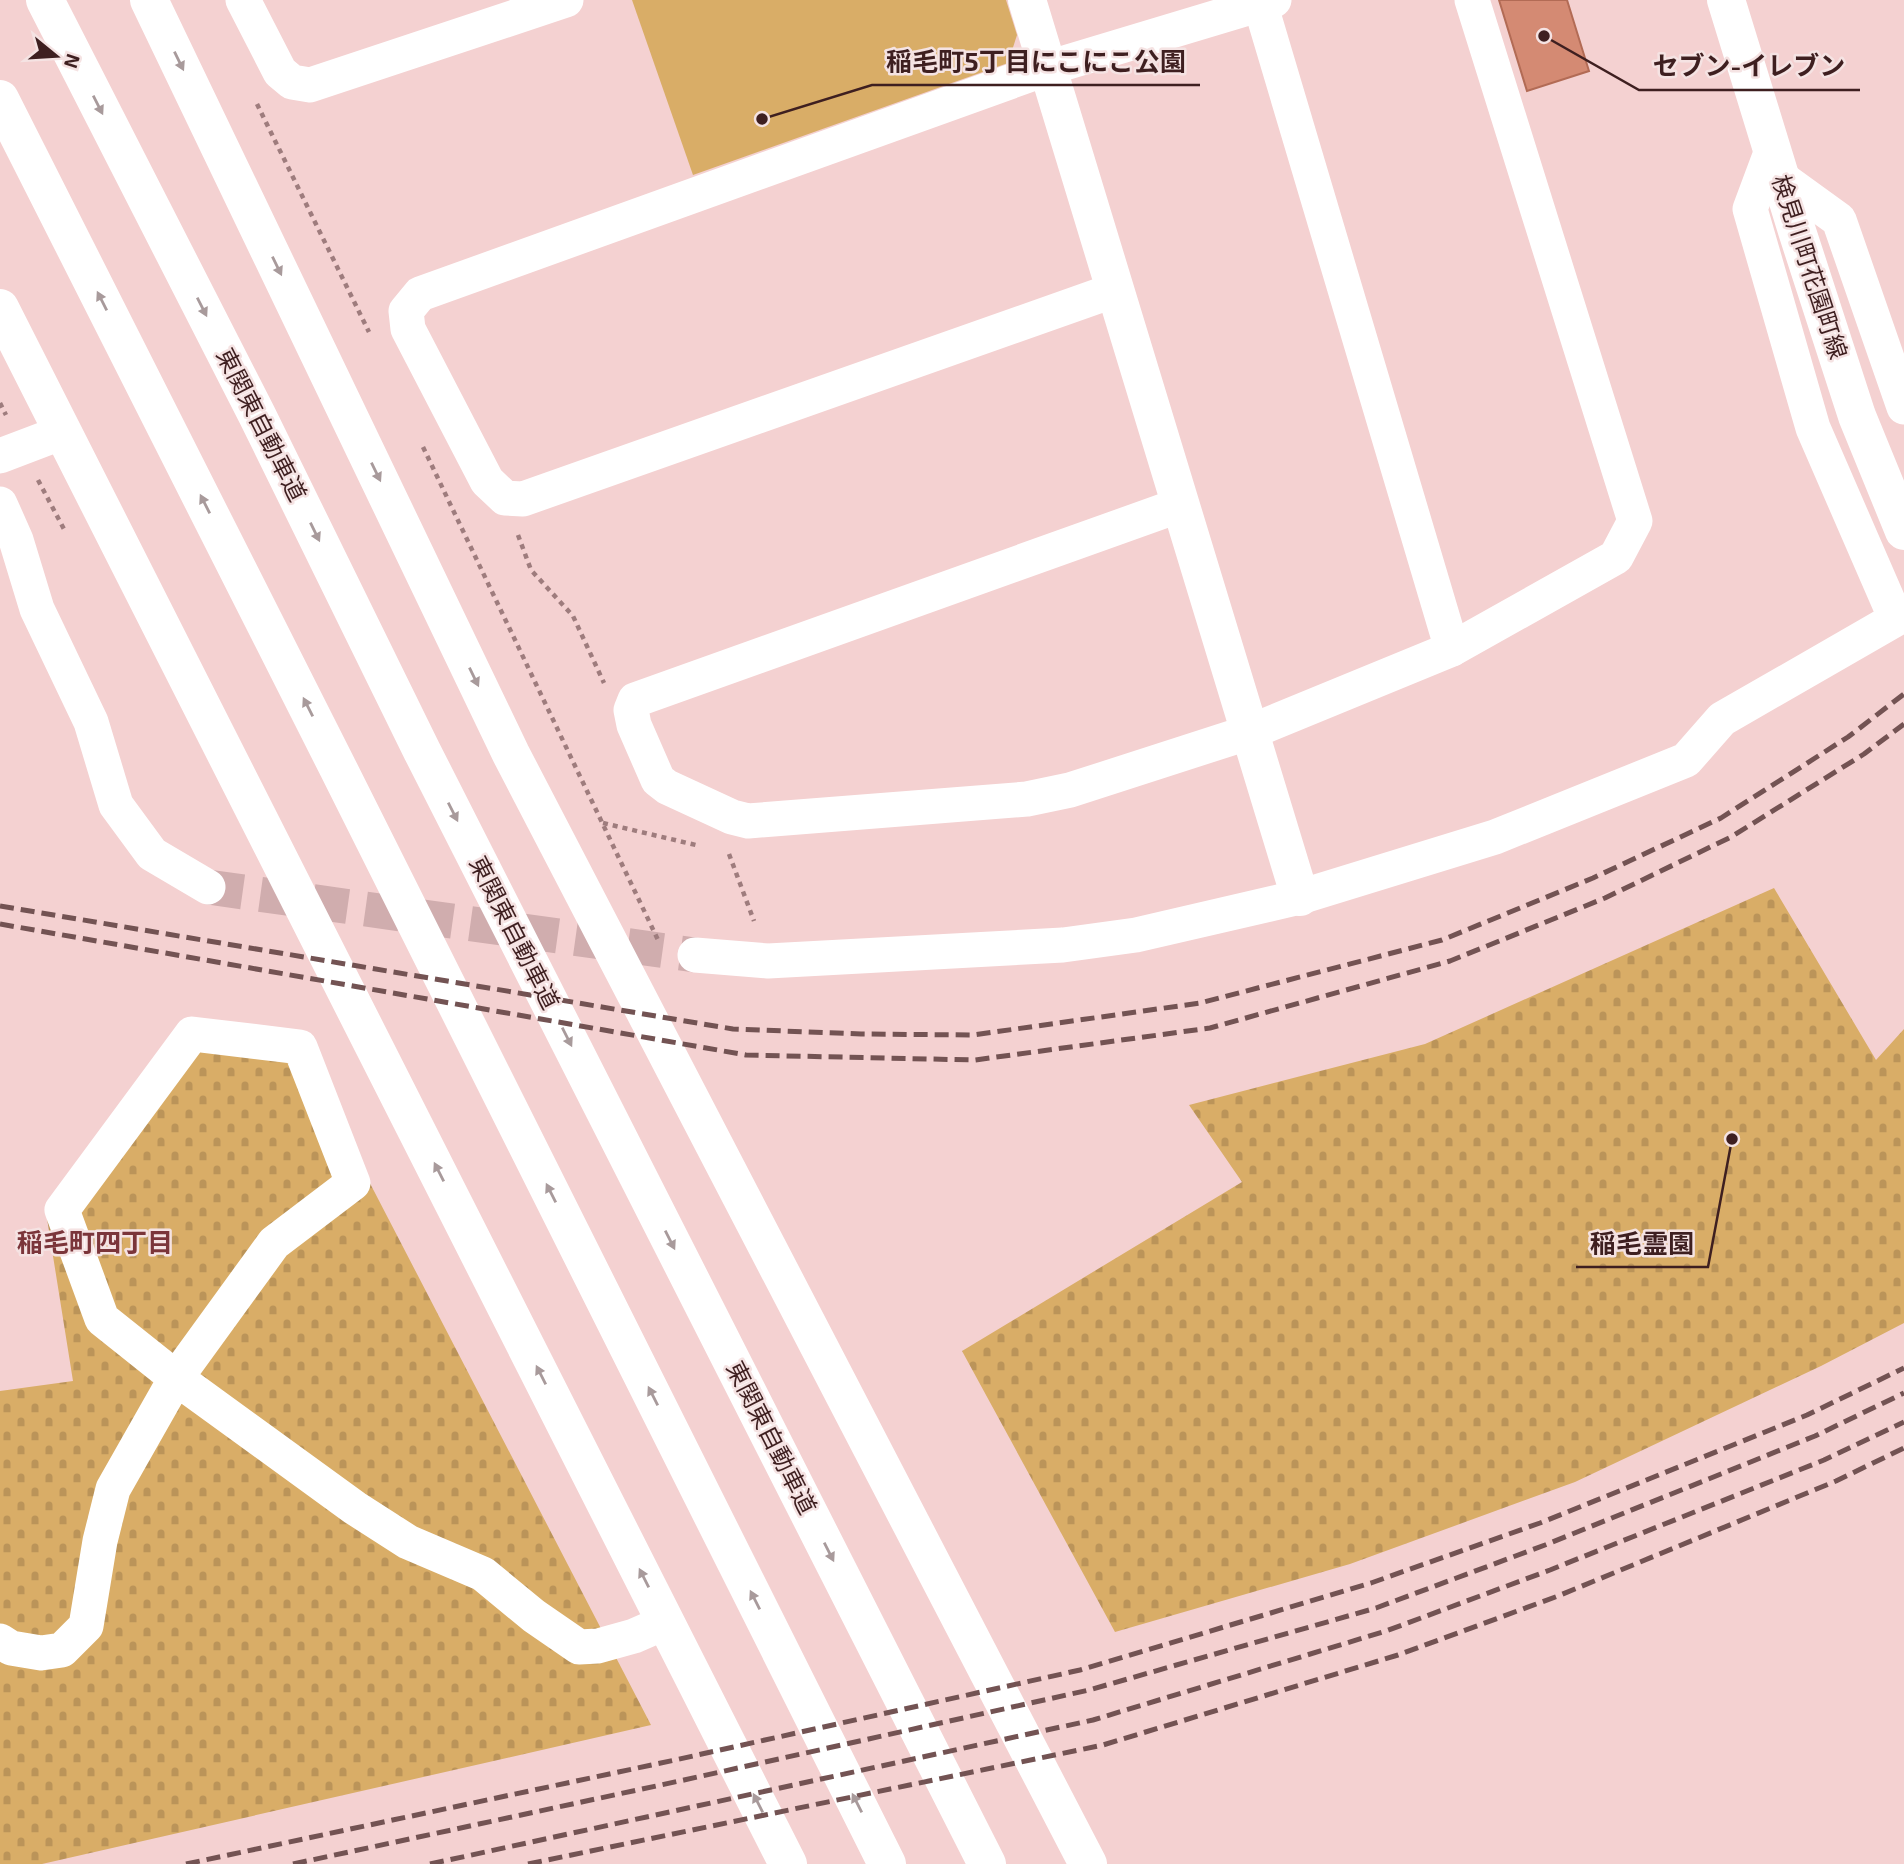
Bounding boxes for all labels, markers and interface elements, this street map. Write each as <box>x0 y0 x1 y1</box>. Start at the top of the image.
north arrow <box>21 21 91 91</box>
callout: 稲毛町5丁目にこにこ公園 <box>872 38 1200 85</box>
callout: セブン-イレブン <box>1639 43 1860 90</box>
text: 稲毛町5丁目にこにこ公園 <box>886 45 1186 76</box>
text: セブン-イレブン <box>1653 49 1845 80</box>
text: N <box>60 51 86 71</box>
one-way arrow <box>173 51 185 71</box>
one-way arrow <box>92 95 103 115</box>
street label: 検見川町花園町線 <box>1767 171 1854 362</box>
one-way arrow <box>272 256 283 276</box>
one-way arrow <box>97 291 108 311</box>
one-way arrow <box>196 297 207 317</box>
street label: 東関東自動車道 <box>211 343 313 506</box>
one-way arrow <box>370 462 382 482</box>
one-way arrow <box>199 494 211 514</box>
one-way arrow <box>309 522 320 542</box>
one-way arrow <box>469 667 480 687</box>
one-way arrow <box>302 697 313 717</box>
one-way arrow <box>448 802 459 822</box>
street label: 東関東自動車道 <box>464 851 566 1014</box>
one-way arrow <box>562 1027 573 1047</box>
one-way arrow <box>433 1162 444 1182</box>
one-way arrow <box>545 1183 556 1203</box>
callout: 稲毛霊園 <box>1576 1220 1708 1267</box>
district label: 稲毛町四丁目 <box>17 1226 173 1257</box>
text: 稲毛霊園 <box>1590 1227 1694 1258</box>
one-way arrow <box>665 1230 676 1250</box>
street label: 東関東自動車道 <box>721 1356 823 1519</box>
one-way arrow <box>536 1365 547 1385</box>
one-way arrow <box>647 1386 658 1406</box>
one-way arrow <box>823 1542 834 1562</box>
one-way arrow <box>638 1568 649 1588</box>
one-way arrow <box>749 1590 760 1610</box>
one-way arrow <box>752 1793 763 1813</box>
one-way arrow <box>851 1793 862 1813</box>

